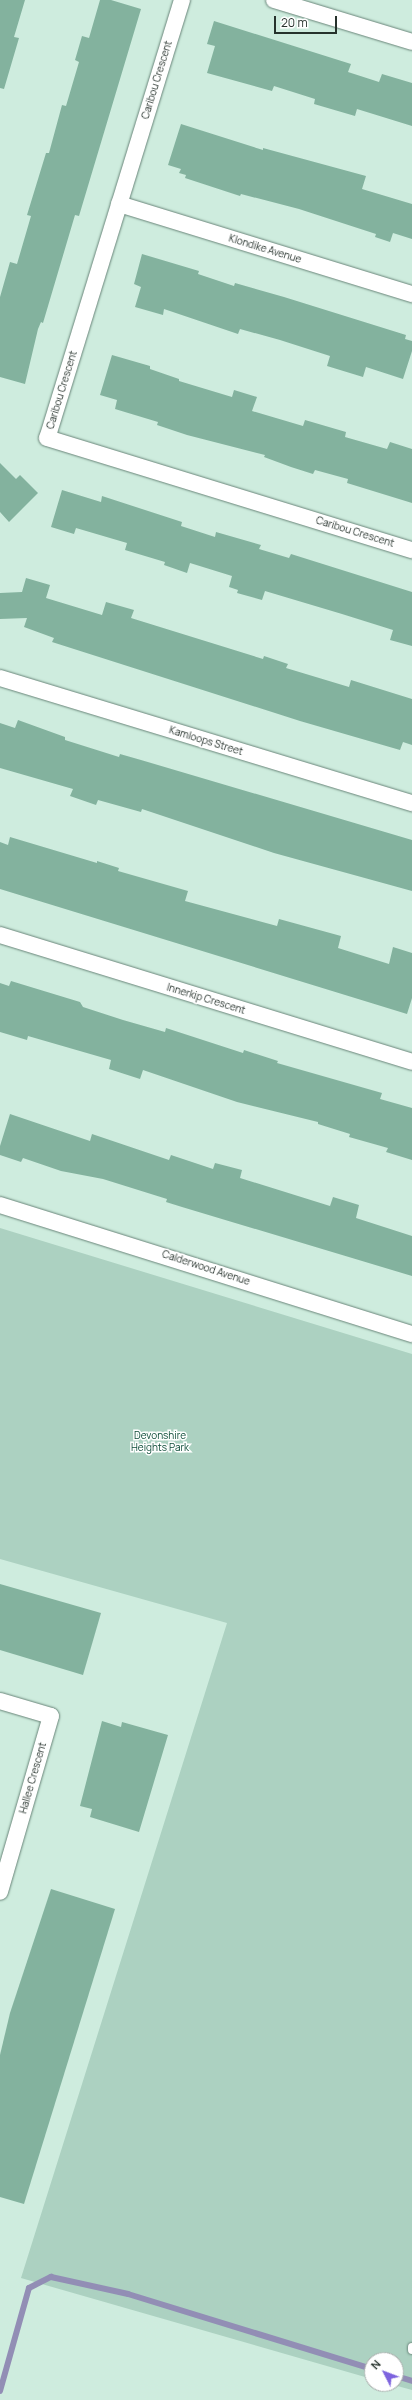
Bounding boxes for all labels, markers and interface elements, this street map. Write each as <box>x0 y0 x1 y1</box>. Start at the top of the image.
scale bar <box>276 8 339 34</box>
text: 20 m <box>281 14 308 31</box>
street label: Caribou Crescent <box>139 39 175 121</box>
street label: Klondike Avenue <box>227 232 303 266</box>
street label: Caribou Crescent <box>44 349 80 431</box>
street label: Caribou Crescent <box>314 514 396 550</box>
street label: Kamloops Street <box>168 724 244 758</box>
street label: Innerkip Crescent <box>165 981 247 1017</box>
street label: Calderwood Avenue <box>160 1248 252 1288</box>
park label: Devonshire Heights Park <box>131 1429 189 1452</box>
street label: Hallee Crescent <box>17 1741 49 1815</box>
north arrow <box>364 2352 404 2392</box>
text: N <box>367 2356 384 2372</box>

